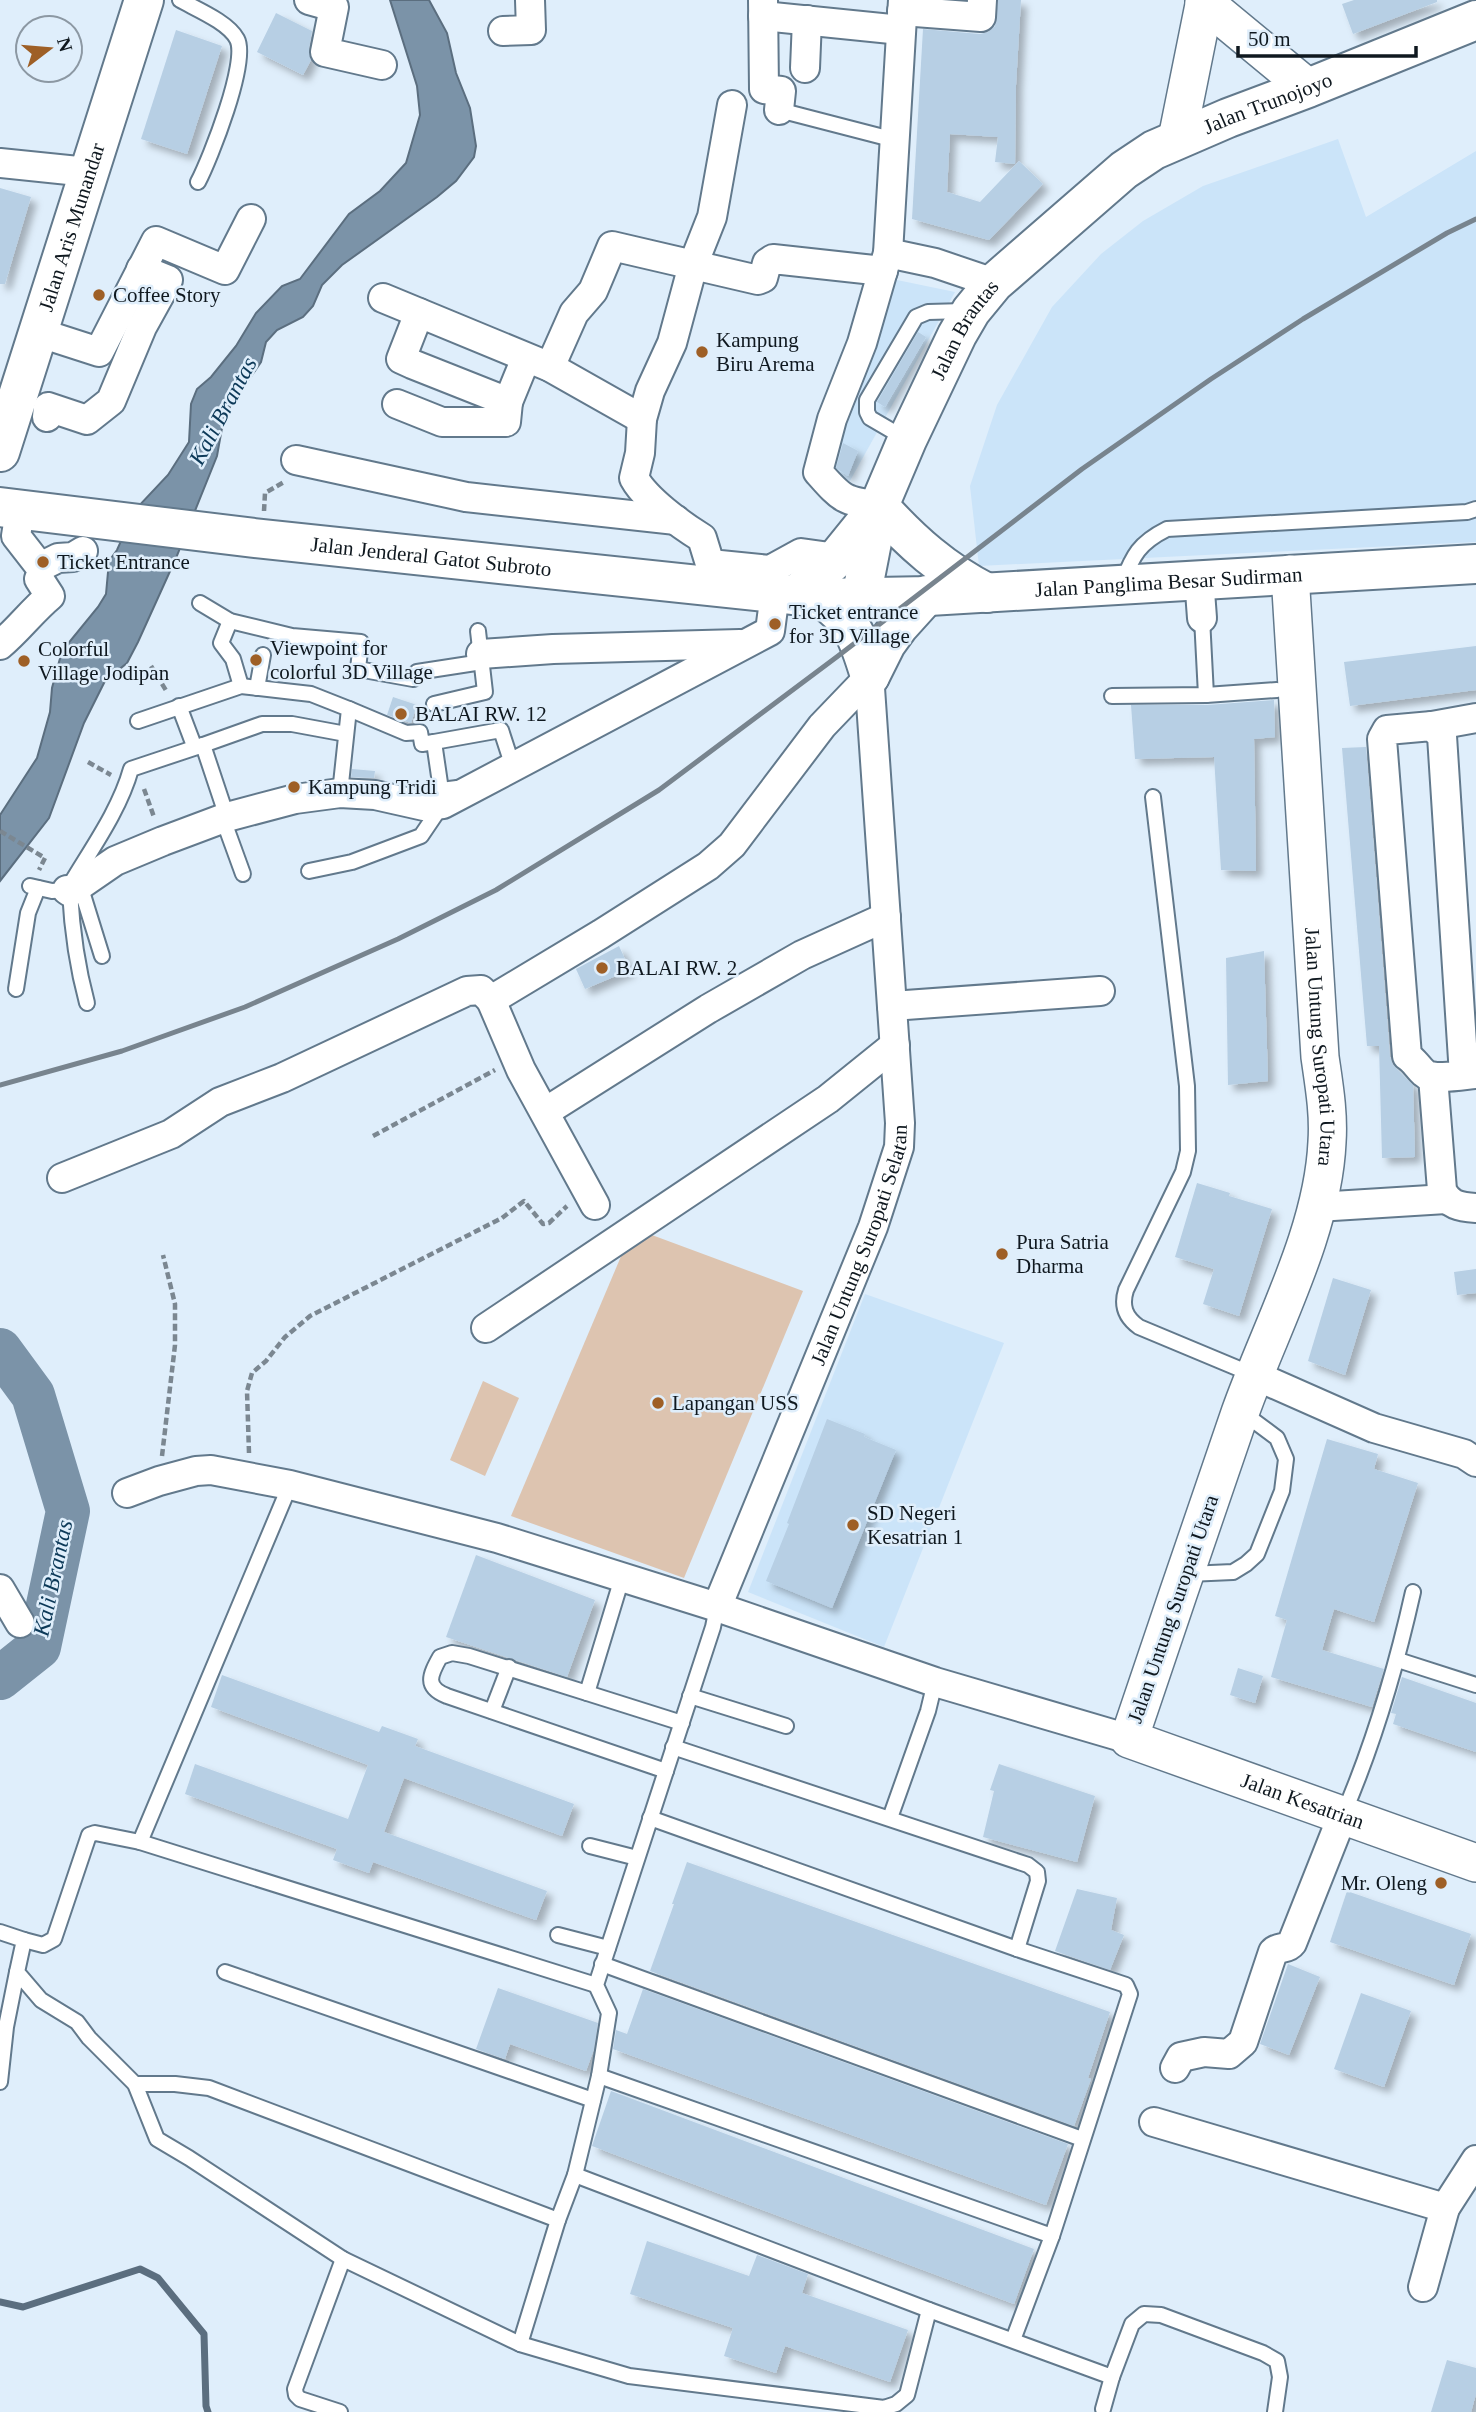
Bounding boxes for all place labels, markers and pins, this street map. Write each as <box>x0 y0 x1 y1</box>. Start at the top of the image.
place label: Coffee Story <box>113 283 221 307</box>
marker: Coffee Story <box>91 287 107 303</box>
place label: Kampung Biru Arema <box>716 328 815 376</box>
marker: Kampung Biru Arema <box>694 344 710 360</box>
place label: Ticket Entrance <box>57 550 190 574</box>
marker: Ticket Entrance <box>35 554 51 570</box>
place label: Ticket entrance for 3D Village <box>789 600 918 648</box>
marker: Ticket entrance for 3D Village <box>767 616 783 632</box>
place label: Viewpoint for colorful 3D Village <box>270 636 433 684</box>
place label: Colorful Village Jodipan <box>38 637 170 685</box>
marker: Viewpoint for colorful 3D Village <box>248 652 264 668</box>
marker: Colorful Village Jodipan <box>16 653 32 669</box>
place label: BALAI RW. 12 <box>415 702 547 726</box>
marker: BALAI RW. 12 <box>393 706 409 722</box>
place label: Kampung Tridi <box>308 775 437 799</box>
marker: Kampung Tridi <box>286 779 302 795</box>
place label: BALAI RW. 2 <box>616 956 737 980</box>
marker: BALAI RW. 2 <box>594 960 610 976</box>
place label: Pura Satria Dharma <box>1016 1230 1109 1278</box>
marker: Pura Satria Dharma <box>994 1246 1010 1262</box>
place label: Lapangan USS <box>672 1391 799 1415</box>
marker: Lapangan USS <box>650 1395 666 1411</box>
place label: SD Negeri Kesatrian 1 <box>867 1501 963 1549</box>
marker: SD Negeri Kesatrian 1 <box>845 1517 861 1533</box>
place label: Mr. Oleng <box>1341 1871 1427 1895</box>
marker: Mr. Oleng <box>1433 1875 1449 1891</box>

